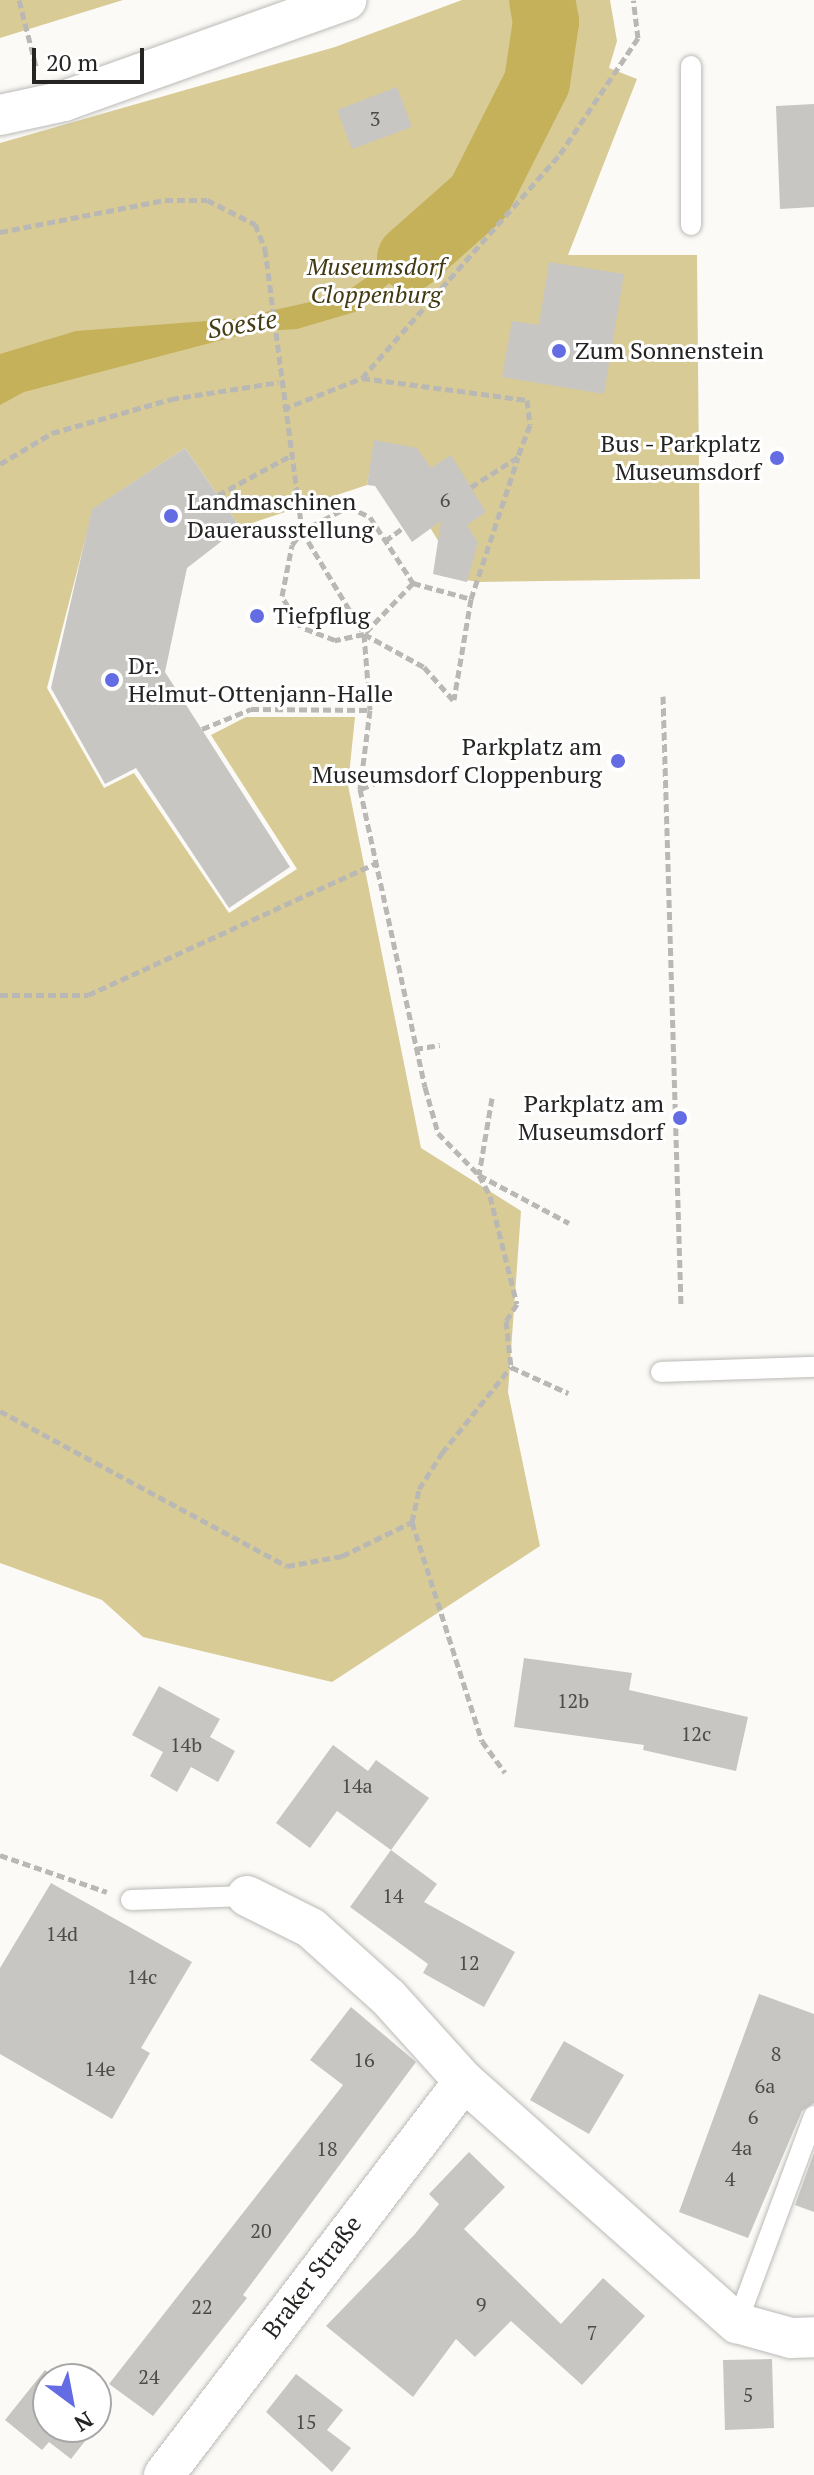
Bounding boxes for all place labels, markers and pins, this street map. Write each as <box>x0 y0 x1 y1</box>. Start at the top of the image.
place label: Zum Sonnenstein <box>575 337 764 365</box>
marker: Zum Sonnenstein <box>550 342 568 360</box>
place label: Bus - Parkplatz Museumsdorf <box>599 430 761 486</box>
marker: Bus - Parkplatz Museumsdorf <box>768 449 786 467</box>
place label: Landmaschinen Dauerausstellung <box>187 488 374 544</box>
marker: Landmaschinen Dauerausstellung <box>162 507 180 525</box>
place label: Tiefpflug <box>273 602 370 630</box>
marker: Tiefpflug <box>248 607 266 625</box>
place label: Dr. Helmut-Ottenjann-Halle <box>128 652 393 708</box>
marker: Dr. Helmut-Ottenjann-Halle <box>103 671 121 689</box>
place label: Parkplatz am Museumsdorf Cloppenburg <box>312 733 602 789</box>
marker: Parkplatz am Museumsdorf Cloppenburg <box>609 752 627 770</box>
place label: Parkplatz am Museumsdorf <box>518 1090 664 1146</box>
marker: Parkplatz am Museumsdorf <box>671 1109 689 1127</box>

